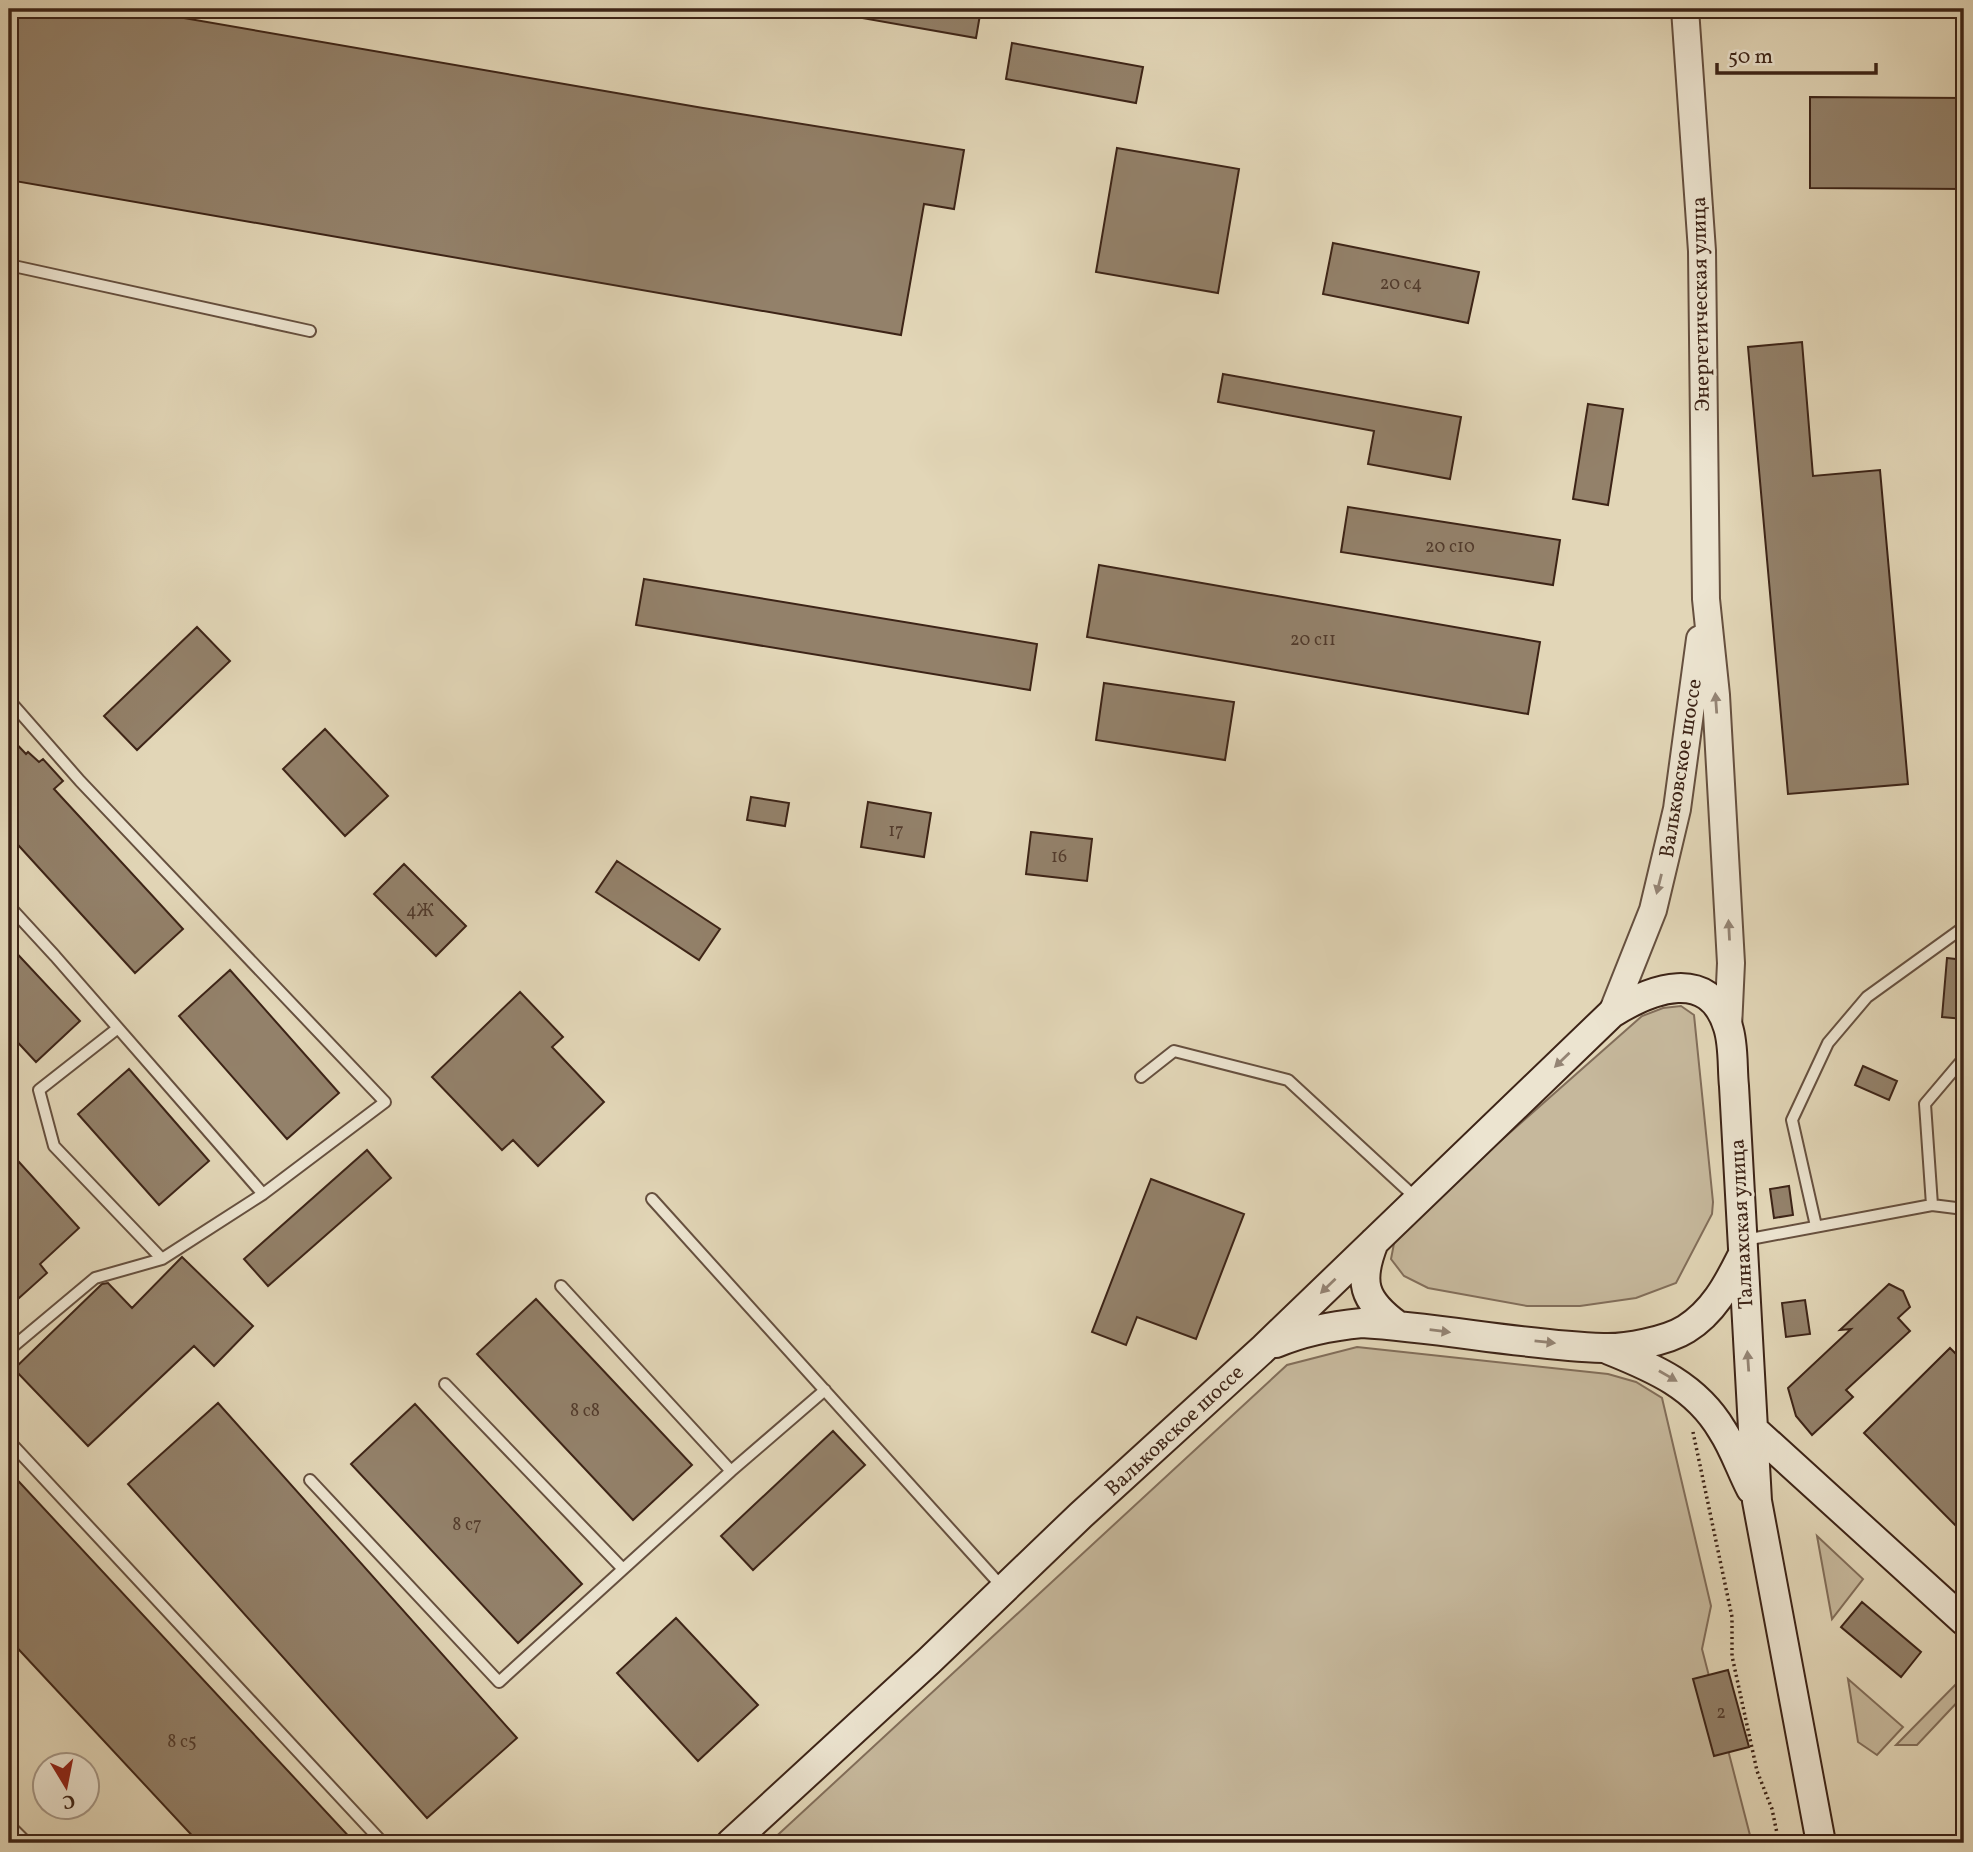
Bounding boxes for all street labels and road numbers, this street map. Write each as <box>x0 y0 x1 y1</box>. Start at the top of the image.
street label: Энергетическая улица <box>1685 196 1718 412</box>
street label: Вальковское шоссе <box>1653 677 1710 860</box>
street label: Талнахская улица <box>1724 1138 1761 1310</box>
street label: Вальковское шоссе <box>1099 1359 1251 1503</box>

